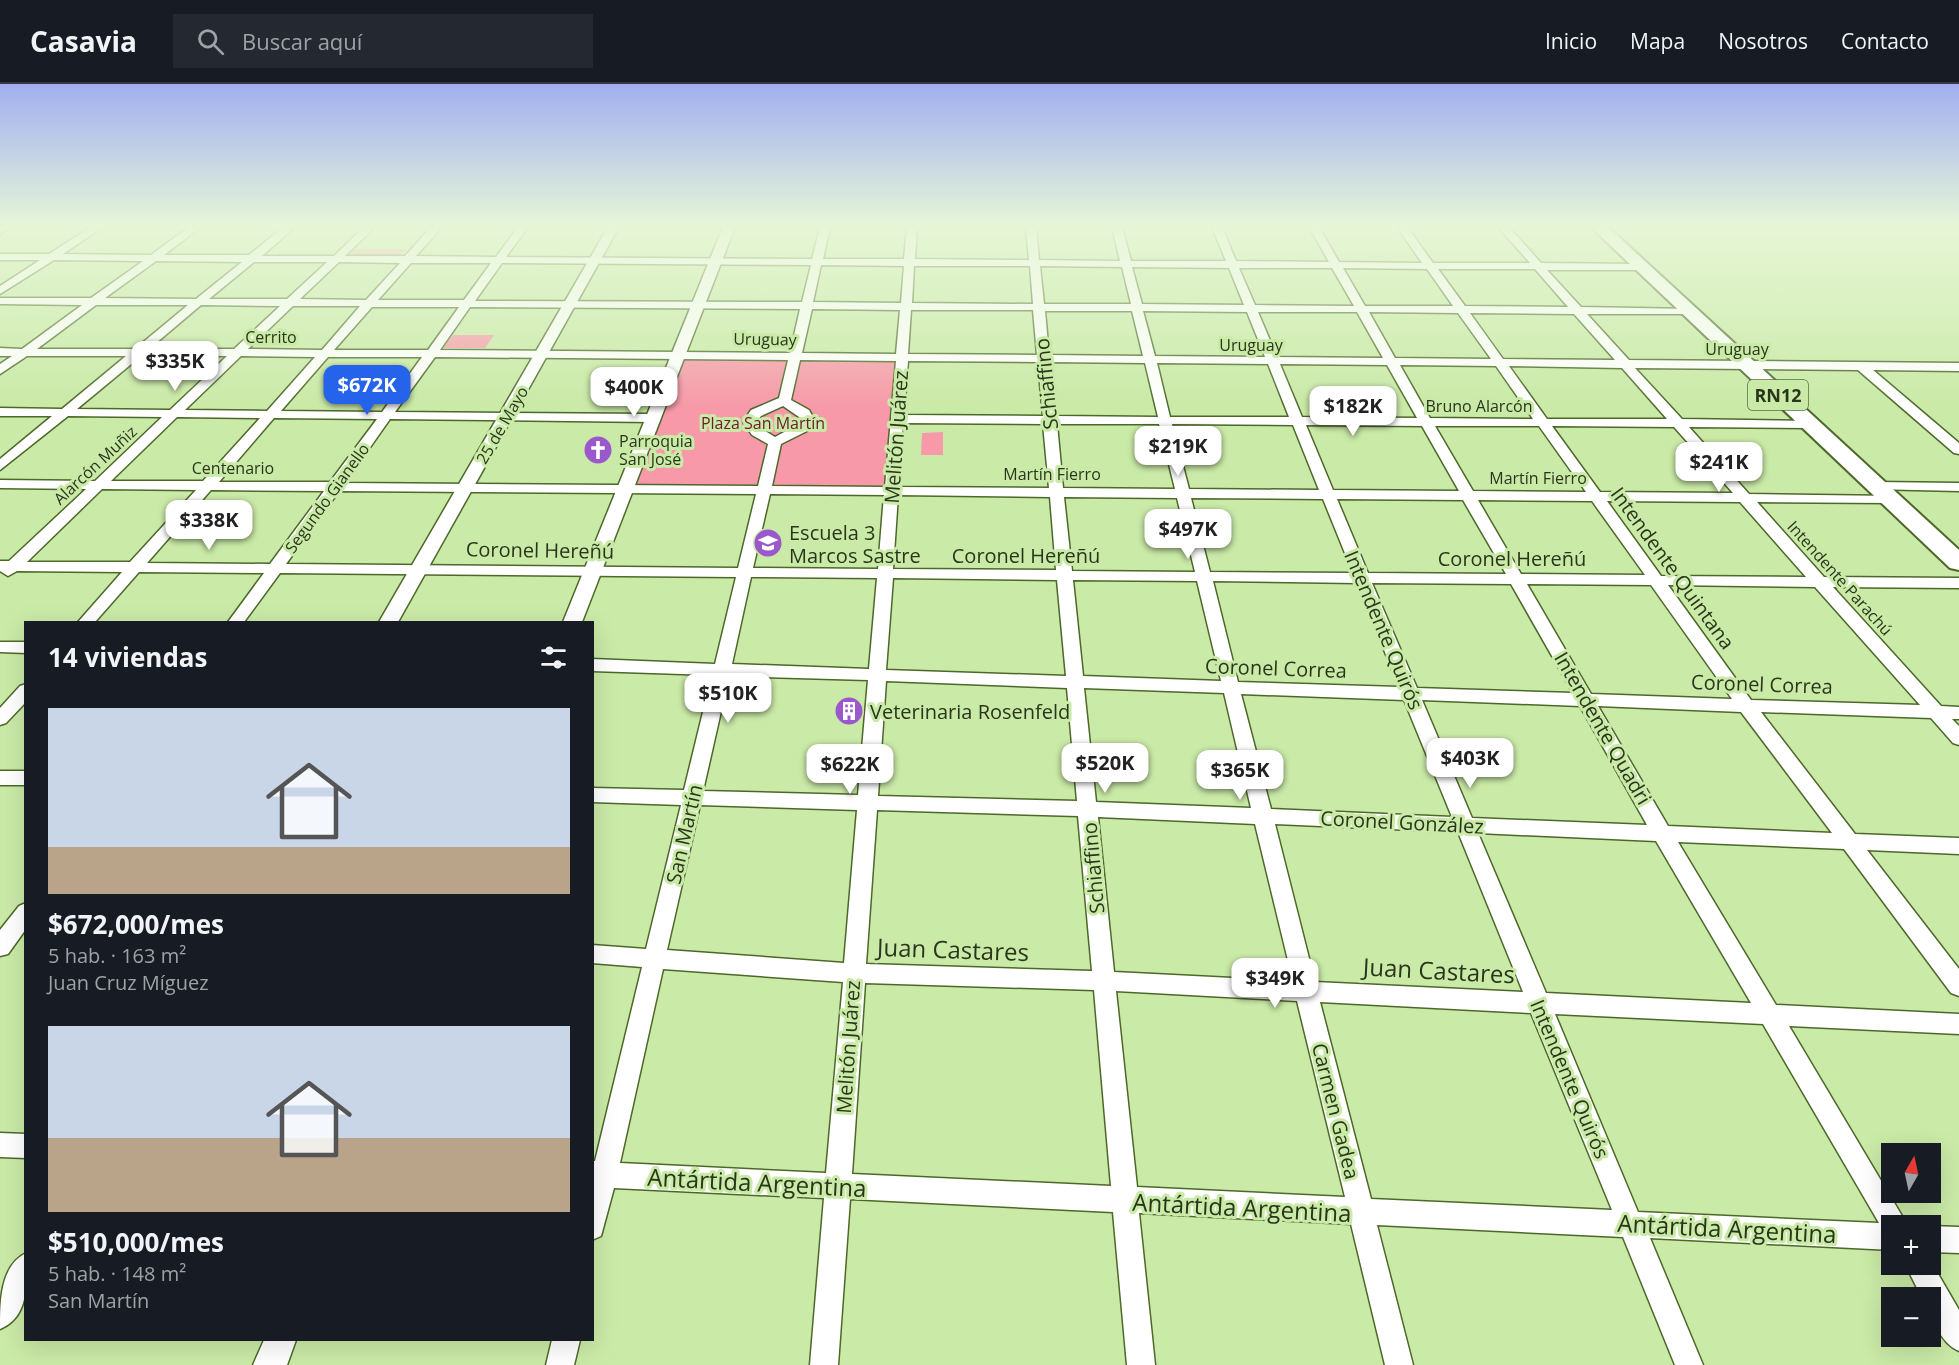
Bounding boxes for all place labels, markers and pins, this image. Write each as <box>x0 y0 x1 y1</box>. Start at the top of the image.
pin: $335K <box>133 341 217 392</box>
pin: $672K <box>325 365 409 416</box>
pin: $400K <box>592 367 676 418</box>
pin: $182K <box>1311 386 1395 437</box>
pin: $219K <box>1136 426 1220 477</box>
place label: Parroquia San José <box>619 430 693 470</box>
church icon: Parroquia San José <box>582 434 614 466</box>
pin: $241K <box>1677 442 1761 493</box>
pin: $338K <box>167 500 251 551</box>
pin: $497K <box>1146 509 1230 560</box>
place label: Escuela 3 Marcos Sastre <box>789 519 921 569</box>
school or university icon: Escuela 3 Marcos Sastre <box>752 527 784 559</box>
pin: $510K <box>686 673 770 724</box>
building icon: Veterinaria Rosenfeld <box>833 695 865 727</box>
place label: Veterinaria Rosenfeld <box>870 698 1070 725</box>
pin: $403K <box>1428 738 1512 789</box>
pin: $520K <box>1063 743 1147 794</box>
pin: $622K <box>808 744 892 795</box>
pin: $365K <box>1198 750 1282 801</box>
pin: $349K <box>1233 958 1317 1009</box>

